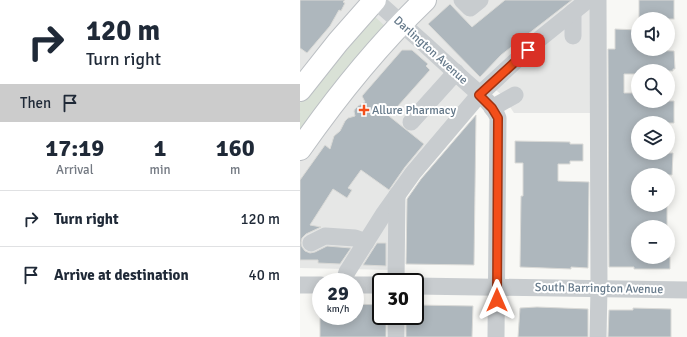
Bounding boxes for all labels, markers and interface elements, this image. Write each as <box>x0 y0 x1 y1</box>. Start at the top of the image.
map controls <box>631 12 675 264</box>
button: sound <box>631 12 675 56</box>
street label: Darlington Avenue <box>390 13 471 88</box>
text: 120 m <box>86 14 160 48</box>
icon: right <box>20 16 72 68</box>
pin <box>511 33 545 67</box>
icon: arrive <box>517 39 539 61</box>
text: Turn right <box>86 48 161 70</box>
button: search <box>631 64 675 108</box>
icon: arrive <box>59 92 81 114</box>
text: Then <box>20 94 51 112</box>
place label: Allure Pharmacy <box>372 103 456 118</box>
marker: Allure Pharmacy <box>359 105 369 115</box>
button: layers <box>631 116 675 160</box>
text: 17:19 <box>45 133 104 163</box>
text: 1 <box>154 133 166 163</box>
text: 160 <box>216 133 255 163</box>
text: Arrival <box>56 162 93 178</box>
text: min <box>150 162 171 178</box>
text: m <box>230 162 240 178</box>
button: + <box>631 168 675 212</box>
icon: right <box>20 208 42 230</box>
text: Turn right <box>54 210 119 228</box>
text: 120 m <box>240 210 280 228</box>
button: − <box>631 220 675 264</box>
icon: arrive <box>20 264 42 286</box>
text: Arrive at destination <box>54 266 189 284</box>
text: 40 m <box>249 266 280 284</box>
speed limit sign: 30 <box>372 273 424 325</box>
position arrow <box>476 279 518 321</box>
street label: South Barrington Avenue <box>535 280 663 297</box>
text: 29 <box>327 281 349 306</box>
text: km/h <box>327 303 349 315</box>

